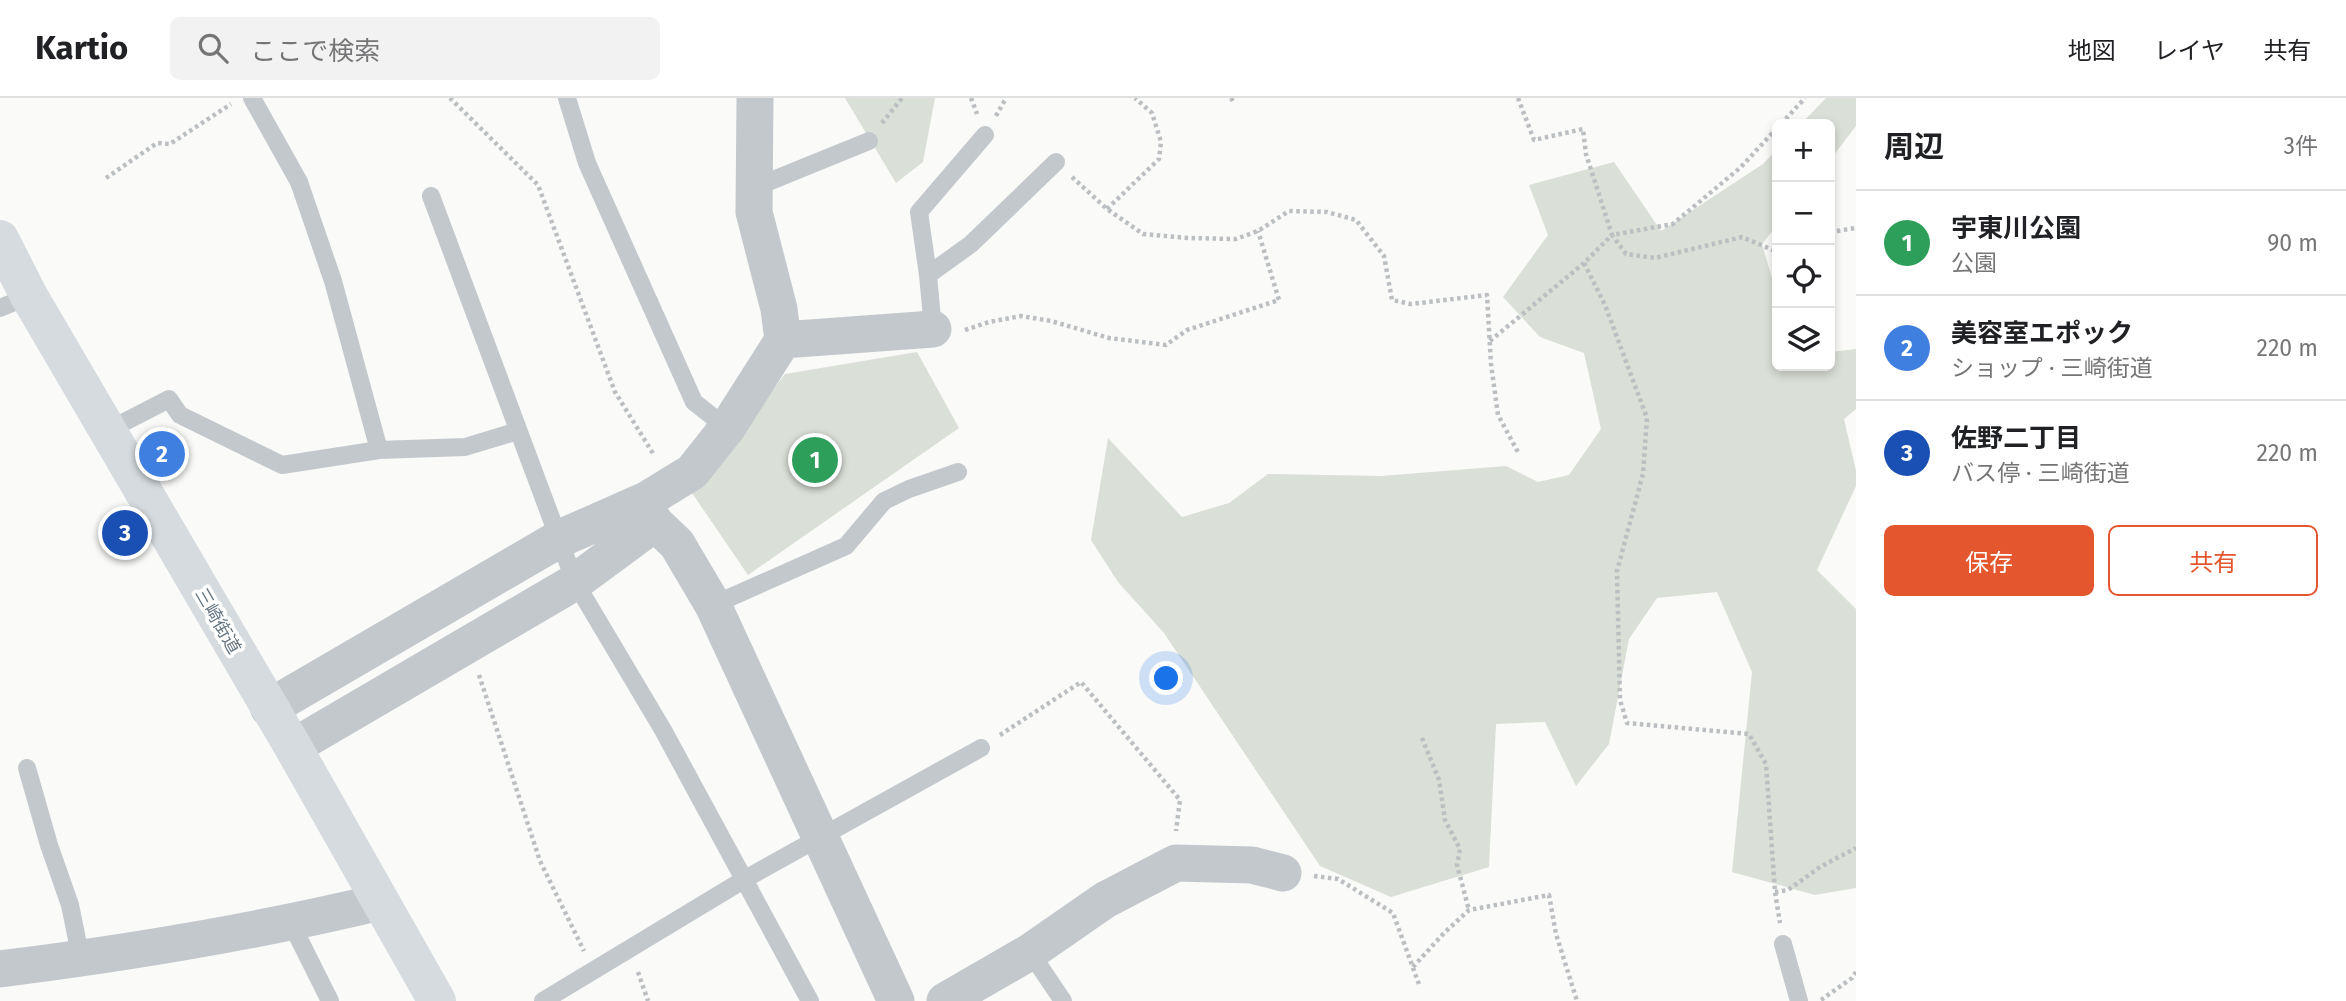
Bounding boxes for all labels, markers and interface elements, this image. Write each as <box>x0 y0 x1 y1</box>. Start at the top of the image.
search box <box>170 17 660 80</box>
text: Kartio <box>35 28 128 68</box>
icon: search <box>194 29 232 67</box>
text: ここで検索 <box>250 36 380 67</box>
text: 地図 <box>2068 37 2116 65</box>
text: レイヤ <box>2154 37 2225 65</box>
text: 共有 <box>2263 37 2311 65</box>
map controls <box>1772 119 1835 371</box>
button: + <box>1772 119 1835 182</box>
text: 周辺 <box>1884 129 1944 165</box>
text: 3件 <box>2284 132 2318 160</box>
button: − <box>1772 182 1835 245</box>
text: 宇東川公園 <box>1951 213 2081 244</box>
text: 1 <box>1902 229 1912 257</box>
text: 90 m <box>2267 229 2318 257</box>
button: locate <box>1772 245 1835 308</box>
text: 公園 <box>1951 249 1997 277</box>
button: layers <box>1772 308 1835 371</box>
text: 美容室エポック <box>1951 318 2133 349</box>
text: 2 <box>1901 334 1913 362</box>
text: 220 m <box>2257 334 2318 362</box>
text: ショップ · 三崎街道 <box>1951 354 2153 382</box>
text: 佐野二丁目 <box>1951 423 2081 454</box>
pin: 2 <box>139 428 185 480</box>
pin: 1 <box>792 434 838 486</box>
text: 3 <box>1901 439 1913 467</box>
text: 220 m <box>2257 439 2318 467</box>
text: バス停 · 三崎街道 <box>1951 459 2130 487</box>
pin: 3 <box>102 507 148 559</box>
button: 保存 <box>1884 525 2094 596</box>
button: 共有 <box>2108 525 2318 596</box>
street label: 三崎街道 <box>190 584 246 658</box>
your location <box>1149 661 1183 695</box>

